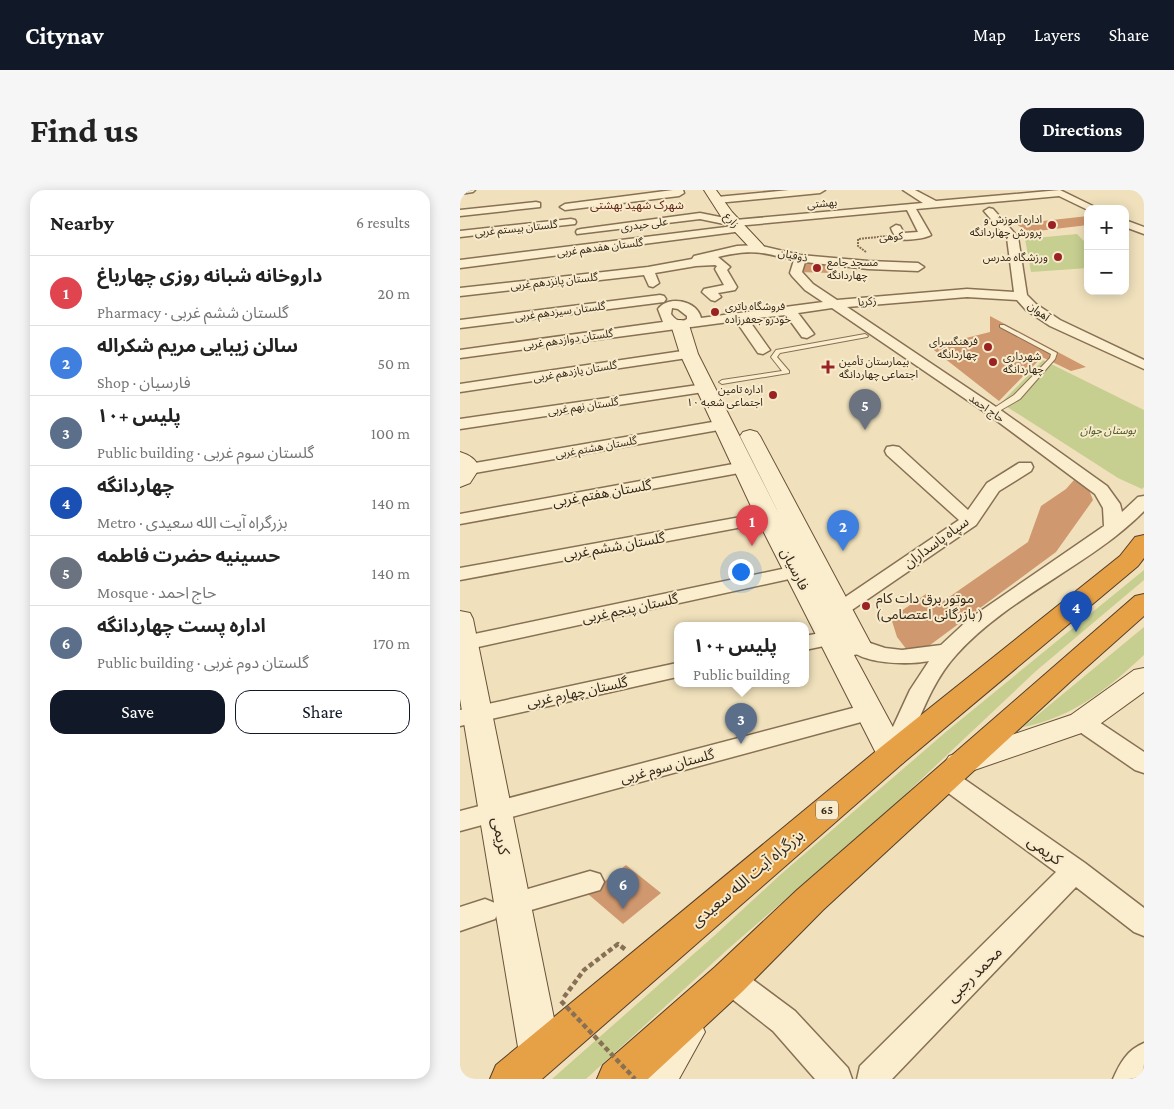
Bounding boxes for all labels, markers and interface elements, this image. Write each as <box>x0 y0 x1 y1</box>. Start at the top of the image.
text: Citynav <box>25 22 104 49</box>
text: Map <box>973 25 1006 45</box>
text: Layers <box>1034 25 1081 45</box>
text: Share <box>1109 25 1149 45</box>
button: Directions <box>1020 108 1144 152</box>
text: Find us <box>30 111 138 150</box>
street label: بهشتی <box>806 196 838 211</box>
district label: شهرک شهید بهشتی <box>590 198 684 212</box>
map controls <box>1084 205 1129 295</box>
button: + <box>1084 205 1129 250</box>
street label: زارع <box>721 210 742 231</box>
text: Nearby <box>50 211 114 235</box>
place label: اداره آموزش و پرورش چهاردانگه <box>970 213 1042 240</box>
text: 6 results <box>356 214 410 231</box>
street label: علی حیدری <box>619 215 669 234</box>
street label: گلستان بیستم غربی <box>474 218 559 241</box>
marker: اداره آموزش و پرورش چهاردانگه <box>1046 219 1058 231</box>
street label: کوهی <box>879 229 904 244</box>
street label: گلستان هفدهم غربی <box>556 236 645 261</box>
street label: ذوقیان <box>777 246 809 265</box>
button: − <box>1084 250 1129 295</box>
place label: ورزشگاه مدرس <box>983 251 1048 264</box>
marker: ورزشگاه مدرس <box>1052 251 1064 263</box>
place label: مسجد جامع چهاردانگه <box>827 256 879 283</box>
marker: مسجد جامع چهاردانگه <box>811 262 823 274</box>
text: داروخانه شبانه روزی چهارباغ <box>97 265 322 286</box>
street label: گلستان پانزدهم غربی <box>510 270 599 295</box>
text: 1 <box>63 285 69 302</box>
text: 20 m <box>377 285 410 302</box>
street label: زکریا <box>857 294 877 309</box>
street label: گلستان سیزدهم غربی <box>514 299 607 325</box>
street label: آهوان <box>1025 299 1053 324</box>
place label: فروشگاه باتری خودرو جعفرزاده <box>725 300 792 326</box>
text: Pharmacy · گلستان ششم غربی <box>97 304 289 321</box>
marker: فروشگاه باتری خودرو جعفرزاده <box>709 306 721 318</box>
street label: گلستان دوازدهم غربی <box>522 327 615 354</box>
text: سالن زیبایی مریم شکراله <box>97 335 298 356</box>
place label: فرهنگسرای چهاردانگه <box>929 335 979 362</box>
marker: فرهنگسرای چهاردانگه <box>982 341 994 353</box>
place label: شهرداری چهاردانگه <box>1003 350 1044 377</box>
text: 2 <box>62 355 70 372</box>
text: 50 m <box>378 355 410 372</box>
place label: بیمارستان تأمین اجتماعی چهاردانگه <box>839 355 918 382</box>
marker: شهرداری چهاردانگه <box>987 356 999 368</box>
street label: گلستان یازدهم غربی <box>532 358 619 387</box>
marker: بیمارستان تأمین اجتماعی چهاردانگه <box>821 360 835 374</box>
text: Shop · فارسیان <box>97 374 191 391</box>
place label: اداره تامین اجتماعی شعبه ۱۰ <box>686 383 763 409</box>
marker: اداره تامین اجتماعی شعبه ۱۰ <box>767 389 779 401</box>
pin: 5 <box>849 389 881 430</box>
street label: حاج احمد <box>966 392 1007 426</box>
street label: گلستان نهم غربی <box>547 395 620 420</box>
text: پلیس +۱۰ <box>97 405 181 426</box>
park label: بوستان جوان <box>1080 424 1137 437</box>
text: 3 <box>62 425 70 442</box>
text: 100 m <box>371 425 410 442</box>
street label: گلستان هشتم غربی <box>554 434 639 463</box>
text: Public building · گلستان سوم غربی <box>97 444 314 461</box>
text: چهاردانگه <box>97 475 174 496</box>
street label: گلستان هفتم غربی <box>551 476 654 513</box>
text: 4 <box>62 495 70 512</box>
text: 140 m <box>372 495 410 512</box>
pin: 1 <box>736 505 768 546</box>
pin: 2 <box>827 510 859 551</box>
street label: سپاه پاسداران <box>900 513 973 573</box>
text: Metro · بزرگراه آیت الله سعیدی <box>97 514 288 531</box>
street label: گلستان ششم غربی <box>562 529 667 566</box>
text: حسینیه حضرت فاطمه <box>97 545 280 566</box>
street label: فارسیان <box>777 545 812 593</box>
your location <box>728 559 754 585</box>
text: 5 <box>62 565 70 582</box>
text: 140 m <box>372 565 410 582</box>
text: Mosque · حاج احمد <box>97 584 216 601</box>
street label: گلستان پنجم غربی <box>580 590 680 629</box>
place label: موتور برق دات کام (بازرگانی اعتصامی ) <box>876 590 983 623</box>
pin: 4 <box>1060 591 1092 632</box>
marker: موتور برق دات کام (بازرگانی اعتصامی ) <box>860 600 872 612</box>
text: اداره پست چهاردانگه <box>97 615 266 636</box>
popup <box>674 622 809 687</box>
text: 6 <box>62 635 70 652</box>
text: 170 m <box>373 635 410 652</box>
text: پلیس +۱۰ <box>693 635 777 656</box>
text: Public building · گلستان دوم غربی <box>97 654 309 671</box>
text: Public building <box>693 666 790 683</box>
street label: گلستان چهارم غربی <box>525 673 630 713</box>
button: Save <box>50 690 225 734</box>
button: Share <box>235 690 410 734</box>
pin: 3 <box>725 703 757 744</box>
street label: گلستان سوم غربی <box>618 746 717 789</box>
road number: 65 <box>816 800 838 820</box>
street label: کریمی <box>488 816 513 857</box>
street label: بزرگراه آیت الله سعیدی <box>687 826 807 931</box>
street label: کریمی <box>1024 832 1066 869</box>
pin: 6 <box>607 868 639 909</box>
street label: محمد رجبی <box>943 943 1006 1006</box>

